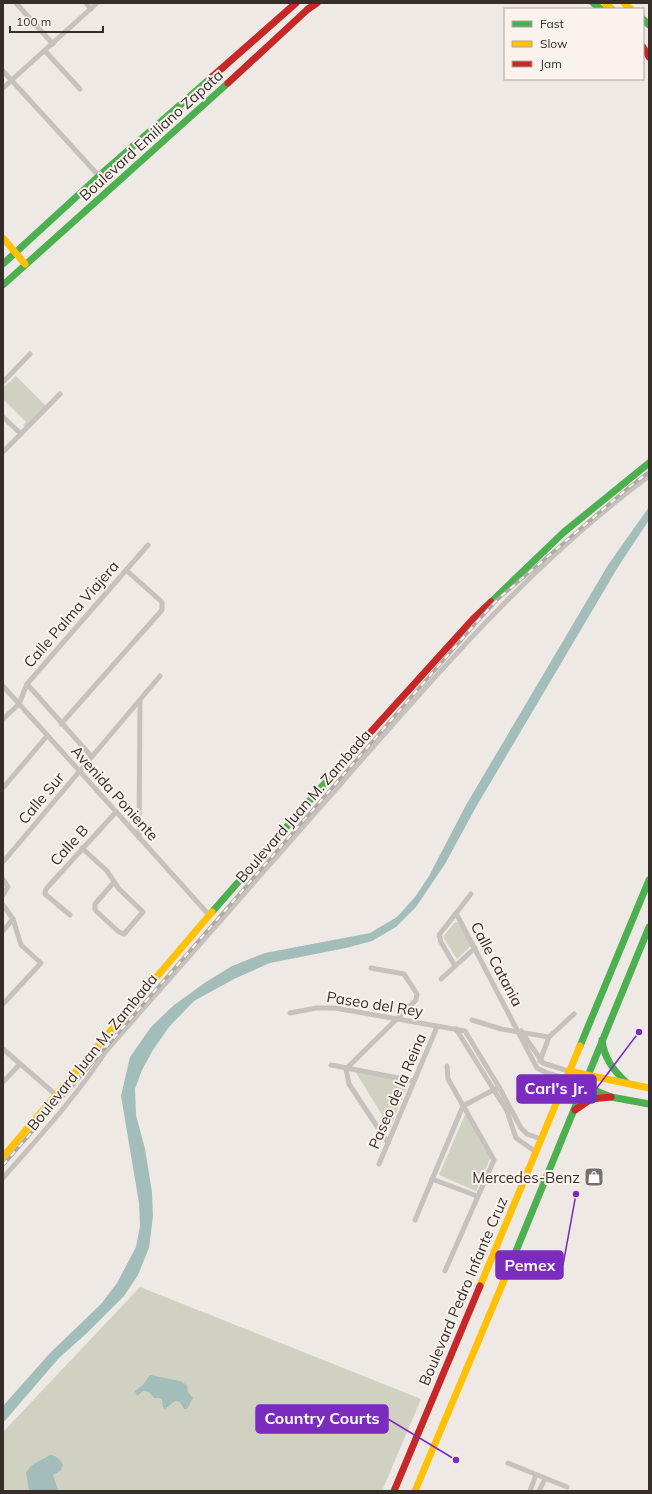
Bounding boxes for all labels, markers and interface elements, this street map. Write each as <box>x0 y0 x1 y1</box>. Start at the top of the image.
scale bar <box>10 8 103 34</box>
legend <box>504 8 644 80</box>
text: 100 m <box>16 14 51 29</box>
text: Fast <box>540 16 564 31</box>
text: Slow <box>540 36 568 51</box>
text: Jam <box>540 56 562 71</box>
street label: Boulevard Emiliano Zapata <box>75 65 227 205</box>
street label: Calle Palma Viajera <box>19 557 123 671</box>
street label: Boulevard Juan M. Zambada <box>231 726 375 886</box>
street label: Avenida Poniente <box>67 741 163 845</box>
street label: Calle Sur <box>14 768 68 828</box>
street label: Calle B <box>46 821 92 869</box>
street label: Calle Catania <box>467 919 527 1009</box>
street label: Boulevard Juan M. Zambada <box>23 970 161 1134</box>
street label: Paseo del Rey <box>325 987 425 1021</box>
street label: Paseo de la Reina <box>364 1030 430 1152</box>
callout: Carl's Jr. <box>517 1075 596 1103</box>
text: Carl's Jr. <box>524 1078 588 1098</box>
shop icon: Mercedes-Benz <box>583 1166 605 1188</box>
place label: Mercedes-Benz <box>472 1168 580 1187</box>
street label: Boulevard Pedro Infante Cruz <box>415 1193 512 1388</box>
callout: Pemex <box>496 1251 563 1279</box>
text: Pemex <box>505 1255 556 1275</box>
callout: Country Courts <box>256 1405 388 1433</box>
text: Country Courts <box>264 1408 380 1428</box>

